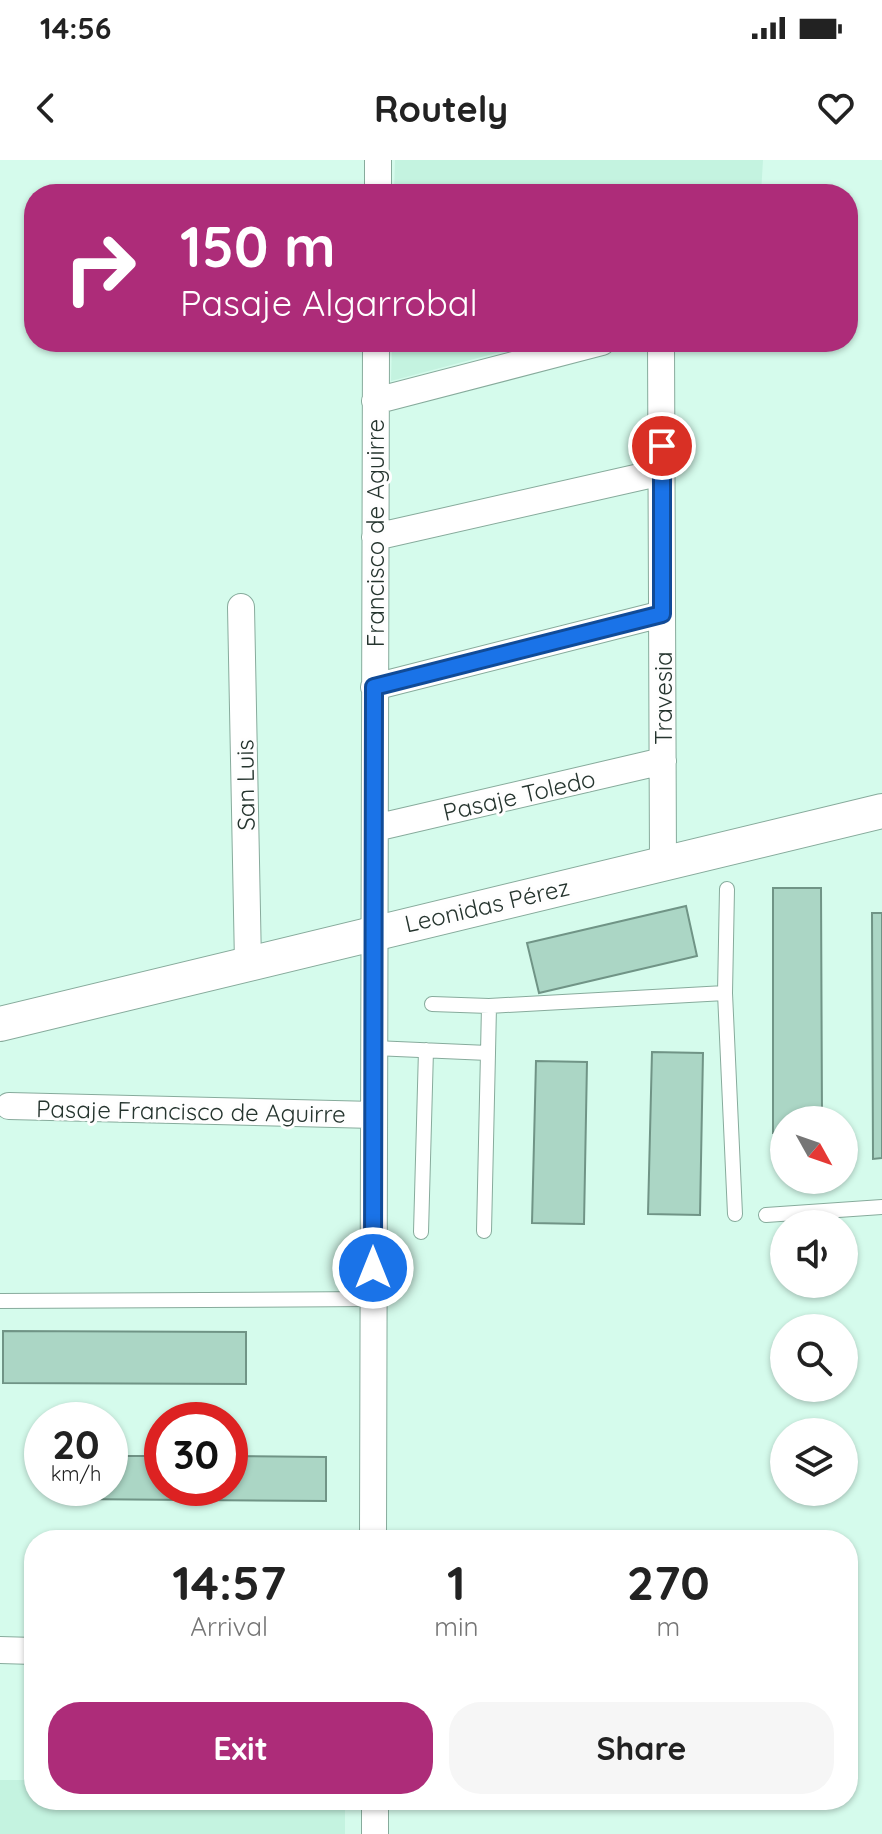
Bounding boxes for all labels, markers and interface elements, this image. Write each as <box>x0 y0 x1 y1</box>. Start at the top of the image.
text: 14:56 <box>40 9 111 47</box>
icon: back <box>24 86 68 130</box>
text: Routely <box>374 86 508 131</box>
icon: heart <box>814 86 858 130</box>
text: 150 m <box>180 211 336 281</box>
icon: right <box>48 216 152 320</box>
text: Pasaje Algarrobal <box>180 280 478 325</box>
pin <box>628 412 696 480</box>
street label: Francisco de Aguirre <box>360 419 390 647</box>
icon: arrive <box>640 424 684 468</box>
street label: Travesia <box>648 651 678 745</box>
street label: San Luis <box>229 739 261 831</box>
street label: Pasaje Toledo <box>440 763 598 827</box>
street label: Leonidas Pérez <box>402 871 572 939</box>
street label: Pasaje Francisco de Aguirre <box>36 1093 346 1129</box>
north arrow <box>770 1106 858 1194</box>
map controls <box>770 1106 858 1506</box>
button: sound <box>770 1210 858 1298</box>
position arrow <box>331 1226 415 1310</box>
button: search <box>770 1314 858 1402</box>
speed limit sign: 30 <box>144 1402 248 1506</box>
button: layers <box>770 1418 858 1506</box>
text: 20 <box>52 1419 100 1469</box>
text: km/h <box>51 1461 101 1486</box>
text: 14:57 <box>172 1552 286 1612</box>
text: 1 <box>447 1552 466 1612</box>
text: 270 <box>627 1552 710 1612</box>
text: Arrival <box>190 1610 268 1643</box>
text: min <box>434 1610 479 1643</box>
text: m <box>656 1610 680 1643</box>
button: Exit <box>48 1702 433 1794</box>
button: Share <box>449 1702 834 1794</box>

